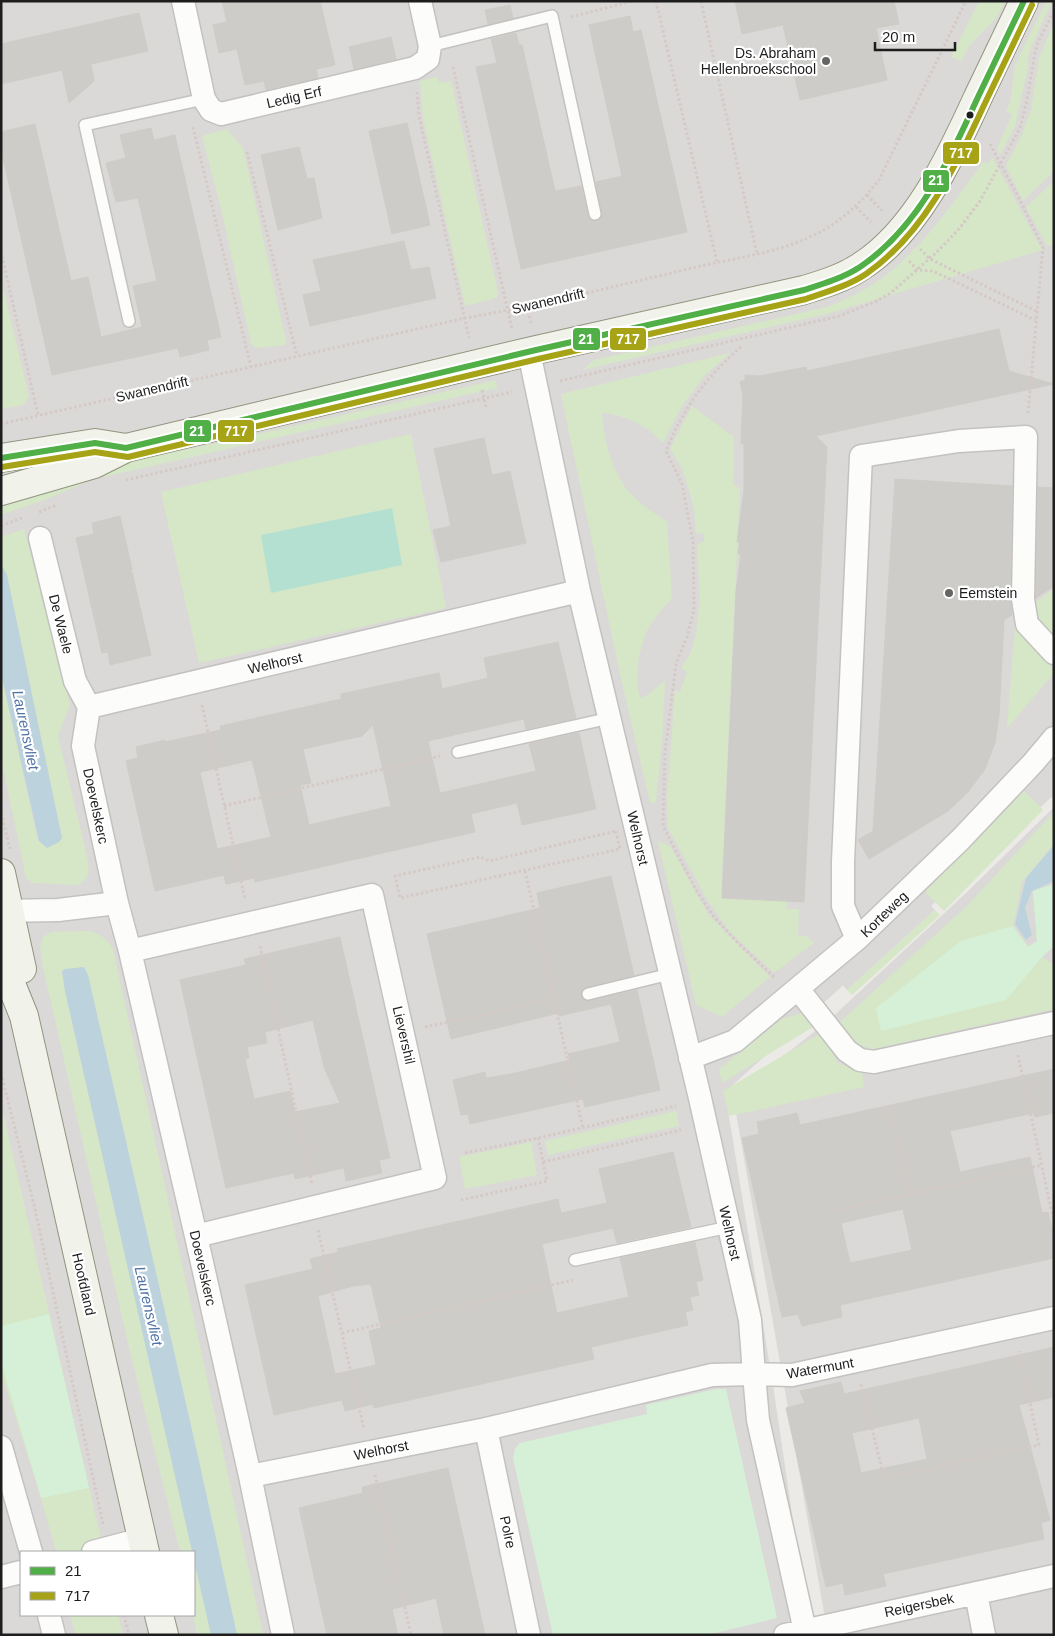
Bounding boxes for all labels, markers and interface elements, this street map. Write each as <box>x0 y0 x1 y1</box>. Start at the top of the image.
scale bar <box>875 20 955 52</box>
text: 20 m <box>882 28 915 45</box>
place label: Ds. Abraham Hellenbroekschool <box>701 45 816 77</box>
marker: Ds. Abraham Hellenbroekschool <box>820 55 832 67</box>
street label: Ledig Erf <box>265 83 323 111</box>
unlabelled marker <box>965 110 975 120</box>
line badge: 717 <box>942 141 980 165</box>
text: 717 <box>949 145 973 161</box>
line badge: 21 <box>922 169 950 193</box>
text: 21 <box>928 172 944 188</box>
street label: Swanendrift <box>510 285 586 317</box>
line badge: 21 <box>572 327 601 351</box>
line badge: 717 <box>609 327 647 351</box>
text: 21 <box>578 331 594 347</box>
text: 717 <box>616 331 640 347</box>
street label: Swanendrift <box>114 373 190 405</box>
line badge: 21 <box>183 419 212 443</box>
line badge: 717 <box>217 419 255 443</box>
text: 21 <box>189 423 205 439</box>
text: 717 <box>224 423 248 439</box>
place label: Eemstein <box>959 585 1017 601</box>
marker: Eemstein <box>943 587 955 599</box>
street label: De Waele <box>46 592 76 656</box>
street label: Welhorst <box>246 649 304 677</box>
water label: Laurensvliet <box>9 689 43 772</box>
street label: Doevelskerc <box>80 767 112 845</box>
street label: Welhorst <box>624 809 652 867</box>
street label: Korteweg <box>857 888 911 940</box>
street label: Lievershil <box>390 1004 418 1066</box>
street label: Welhorst <box>716 1204 744 1262</box>
street label: Doevelskerc <box>187 1229 219 1307</box>
street label: Hoofdland <box>69 1251 99 1317</box>
water label: Laurensvliet <box>132 1265 167 1348</box>
street label: Watermunt <box>785 1354 855 1382</box>
street label: Welhorst <box>352 1437 410 1463</box>
street label: Polre <box>497 1514 519 1550</box>
legend <box>20 1551 195 1616</box>
text: 21 <box>65 1562 82 1579</box>
text: 717 <box>65 1587 90 1604</box>
street label: Reigersbek <box>883 1590 956 1620</box>

